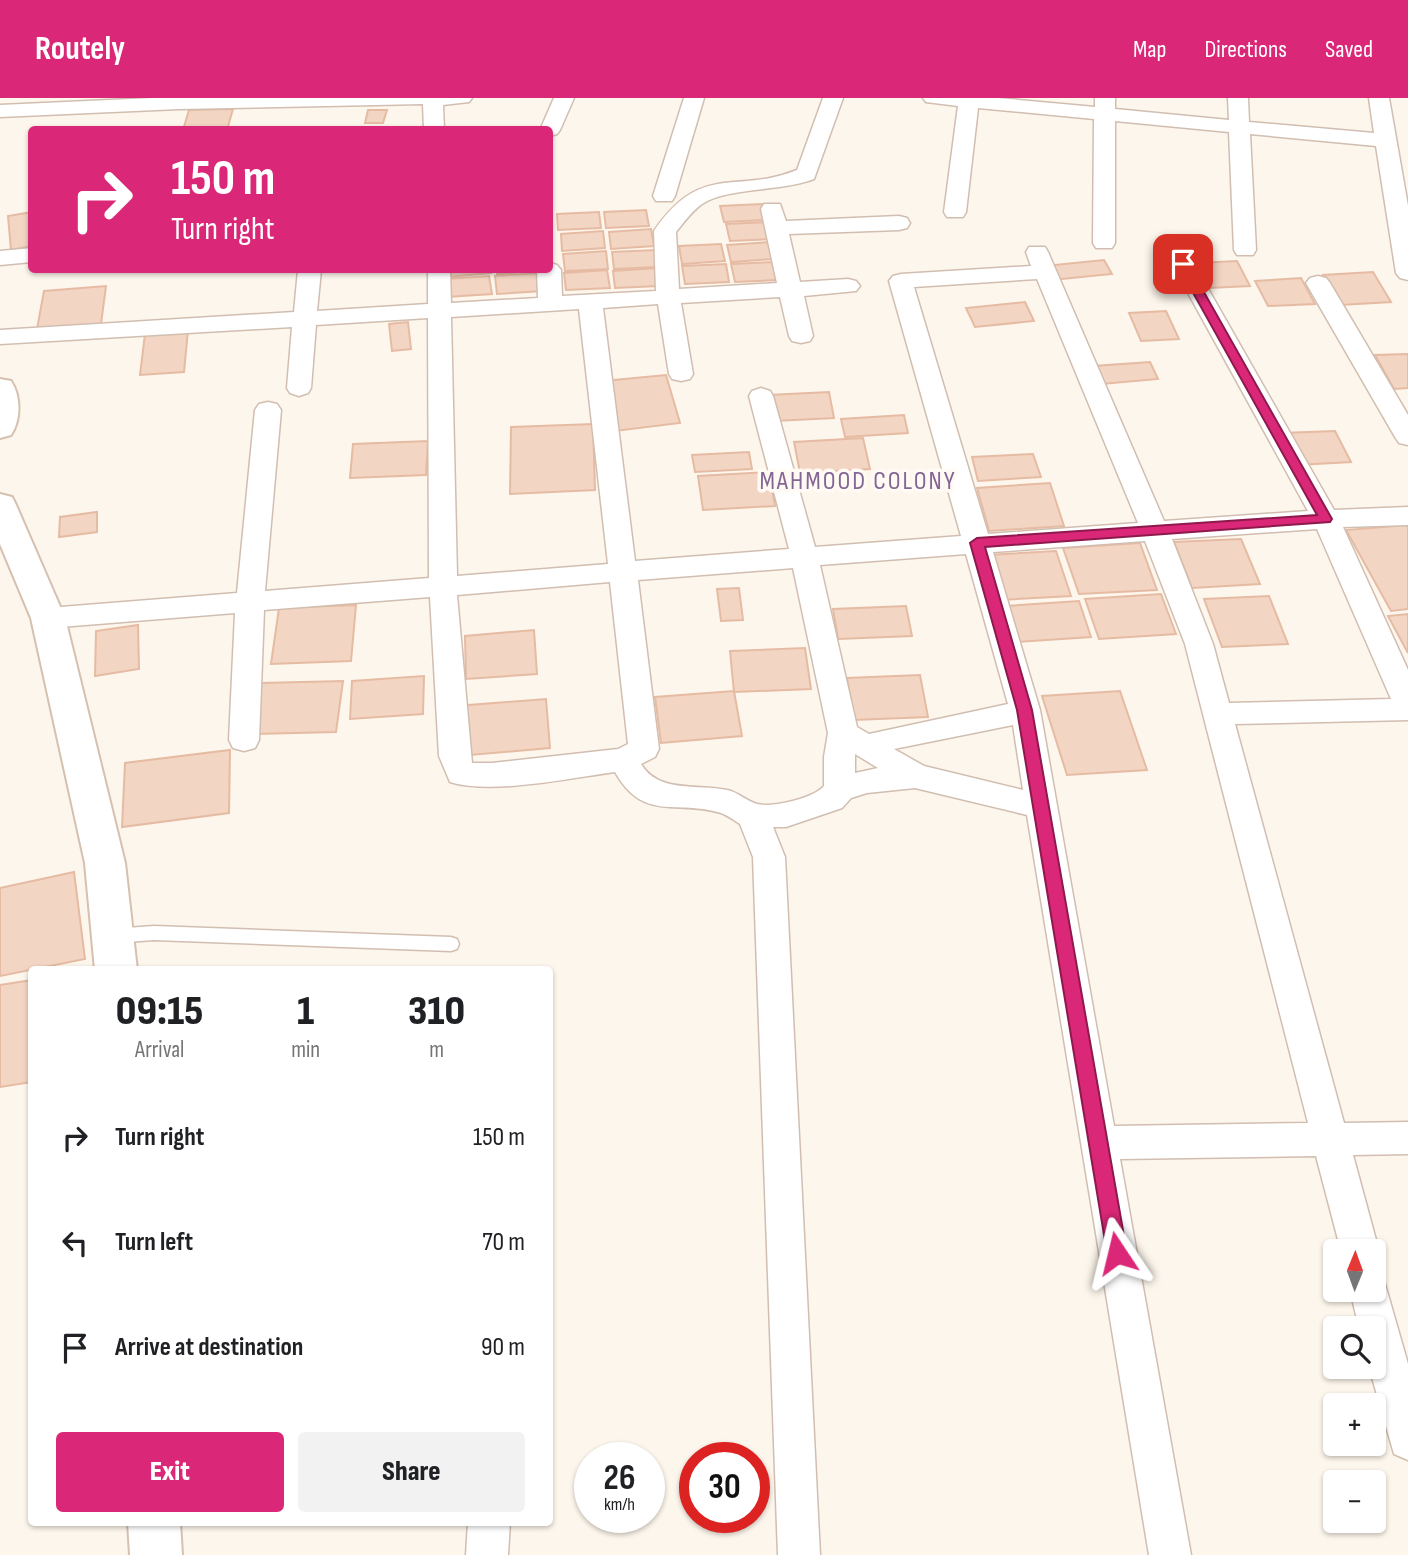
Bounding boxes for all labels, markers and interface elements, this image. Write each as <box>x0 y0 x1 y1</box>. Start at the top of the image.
text: Routely <box>35 29 125 69</box>
text: Map <box>1133 35 1166 64</box>
text: Directions <box>1204 35 1287 64</box>
text: Saved <box>1325 35 1373 64</box>
text: 150 m <box>171 150 275 209</box>
icon: right <box>56 154 147 245</box>
text: Turn right <box>171 210 275 249</box>
pin <box>1153 234 1213 294</box>
icon: arrive <box>1164 245 1202 283</box>
district label: MAHMOOD COLONY <box>759 466 957 497</box>
text: 09:15 <box>116 986 203 1037</box>
text: 1 <box>297 986 314 1037</box>
text: 310 <box>408 986 465 1037</box>
text: Arrival <box>135 1036 184 1064</box>
text: min <box>291 1036 320 1064</box>
text: m <box>429 1036 444 1064</box>
icon: right <box>56 1119 94 1157</box>
text: Turn right <box>115 1122 204 1153</box>
text: 150 m <box>473 1122 525 1153</box>
position arrow <box>1080 1216 1154 1290</box>
icon: left <box>56 1224 94 1262</box>
text: Turn left <box>115 1227 193 1258</box>
text: 70 m <box>482 1227 525 1258</box>
north arrow <box>1323 1239 1386 1302</box>
map controls <box>1323 1239 1386 1533</box>
button: search <box>1323 1316 1386 1379</box>
icon: arrive <box>56 1329 94 1367</box>
text: Arrive at destination <box>115 1332 303 1363</box>
text: 90 m <box>481 1332 525 1363</box>
button: + <box>1323 1393 1386 1456</box>
button: Exit <box>56 1432 284 1512</box>
button: Share <box>298 1432 525 1512</box>
speed limit sign: 30 <box>679 1442 770 1533</box>
text: 26 <box>604 1457 635 1500</box>
button: − <box>1323 1470 1386 1533</box>
text: km/h <box>604 1494 635 1515</box>

